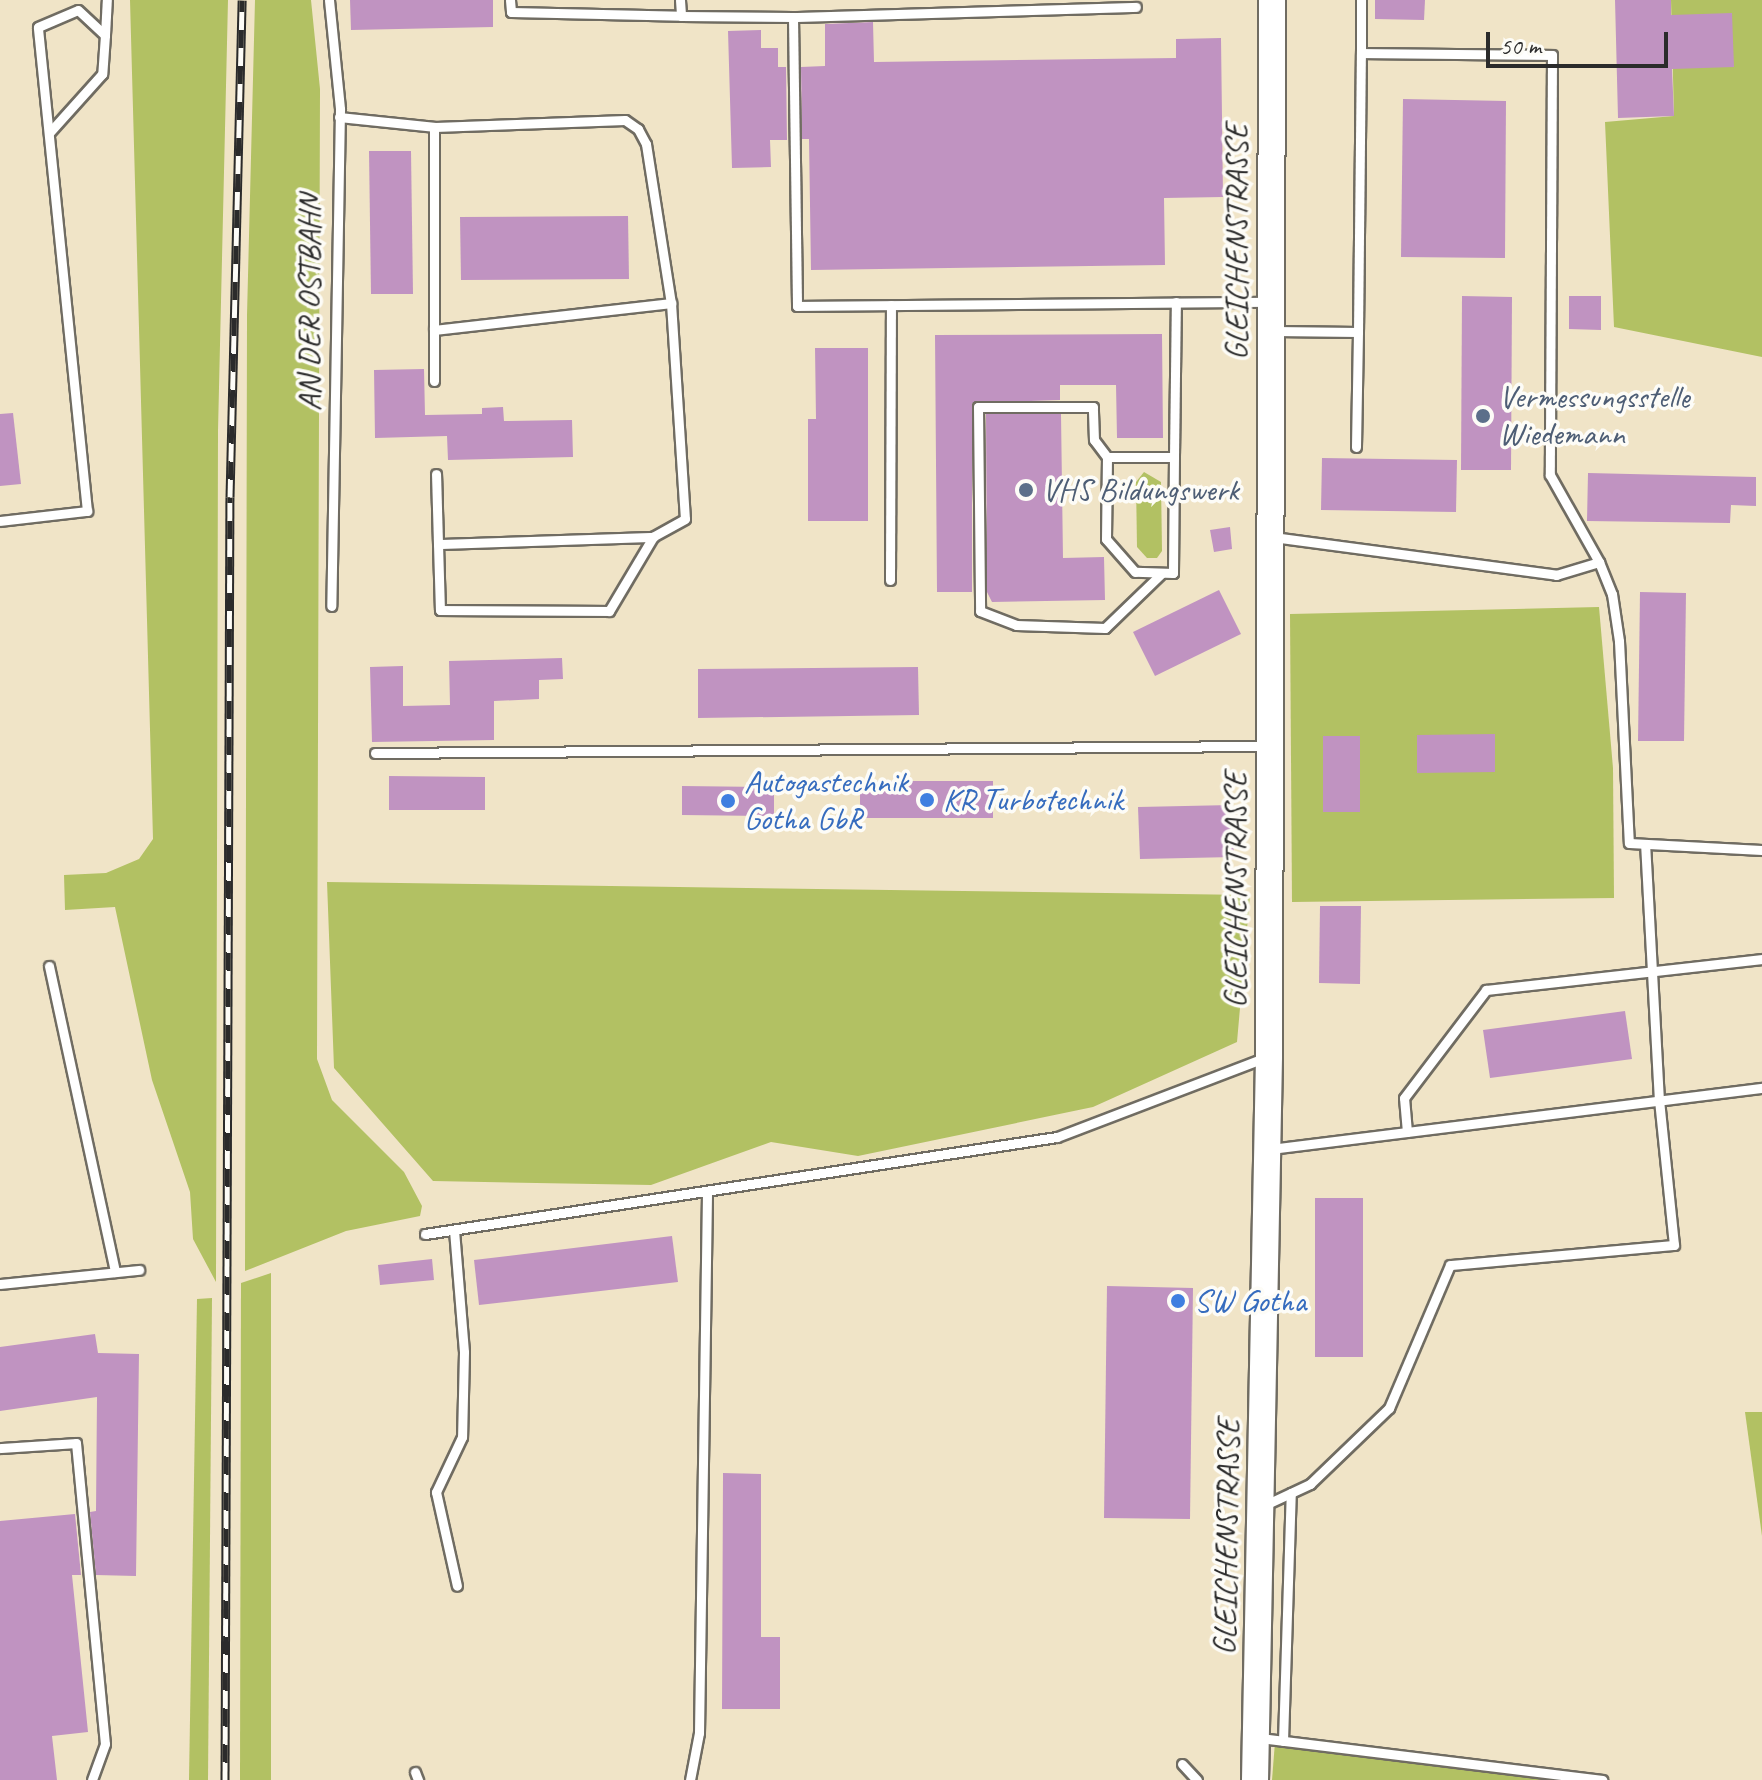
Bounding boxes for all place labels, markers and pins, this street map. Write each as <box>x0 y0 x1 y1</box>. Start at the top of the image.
place label: Vermessungsstelle Wiedemann <box>1499 379 1689 454</box>
marker: Vermessungsstelle Wiedemann <box>1474 407 1492 425</box>
place label: VHS Bildungswerk <box>1042 471 1239 509</box>
marker: VHS Bildungswerk <box>1017 481 1035 499</box>
place label: Autogastechnik Gotha GbR <box>744 764 908 839</box>
place label: KR Turbotechnik <box>943 781 1122 819</box>
marker: KR Turbotechnik <box>918 791 936 809</box>
marker: Autogastechnik Gotha GbR <box>719 792 737 810</box>
place label: SW Gotha <box>1194 1282 1306 1320</box>
marker: SW Gotha <box>1169 1292 1187 1310</box>

